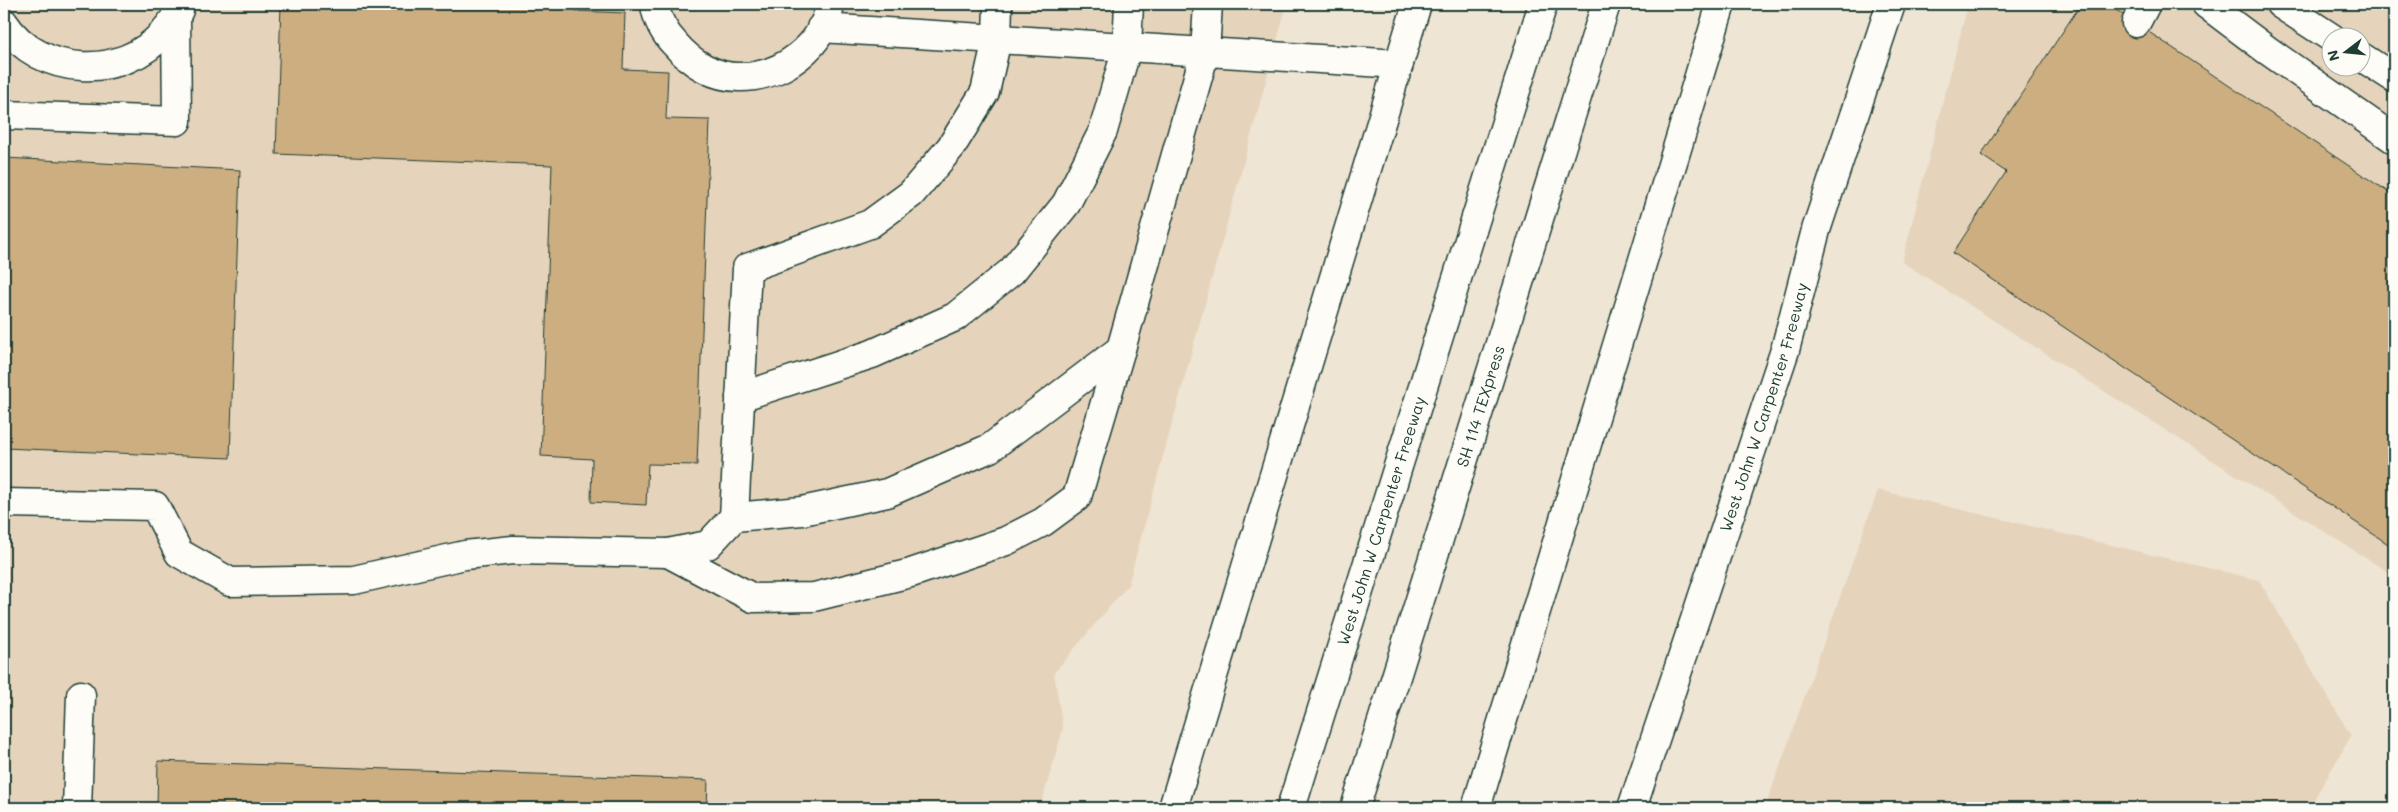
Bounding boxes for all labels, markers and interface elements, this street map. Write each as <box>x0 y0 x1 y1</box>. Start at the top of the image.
north arrow <box>2320 28 2370 78</box>
text: N <box>2322 48 2344 63</box>
street label: West John W Carpenter Freeway <box>1714 280 1812 534</box>
street label: SH 114 TEXpress <box>1451 342 1509 469</box>
street label: West John W Carpenter Freeway <box>1332 393 1429 648</box>

